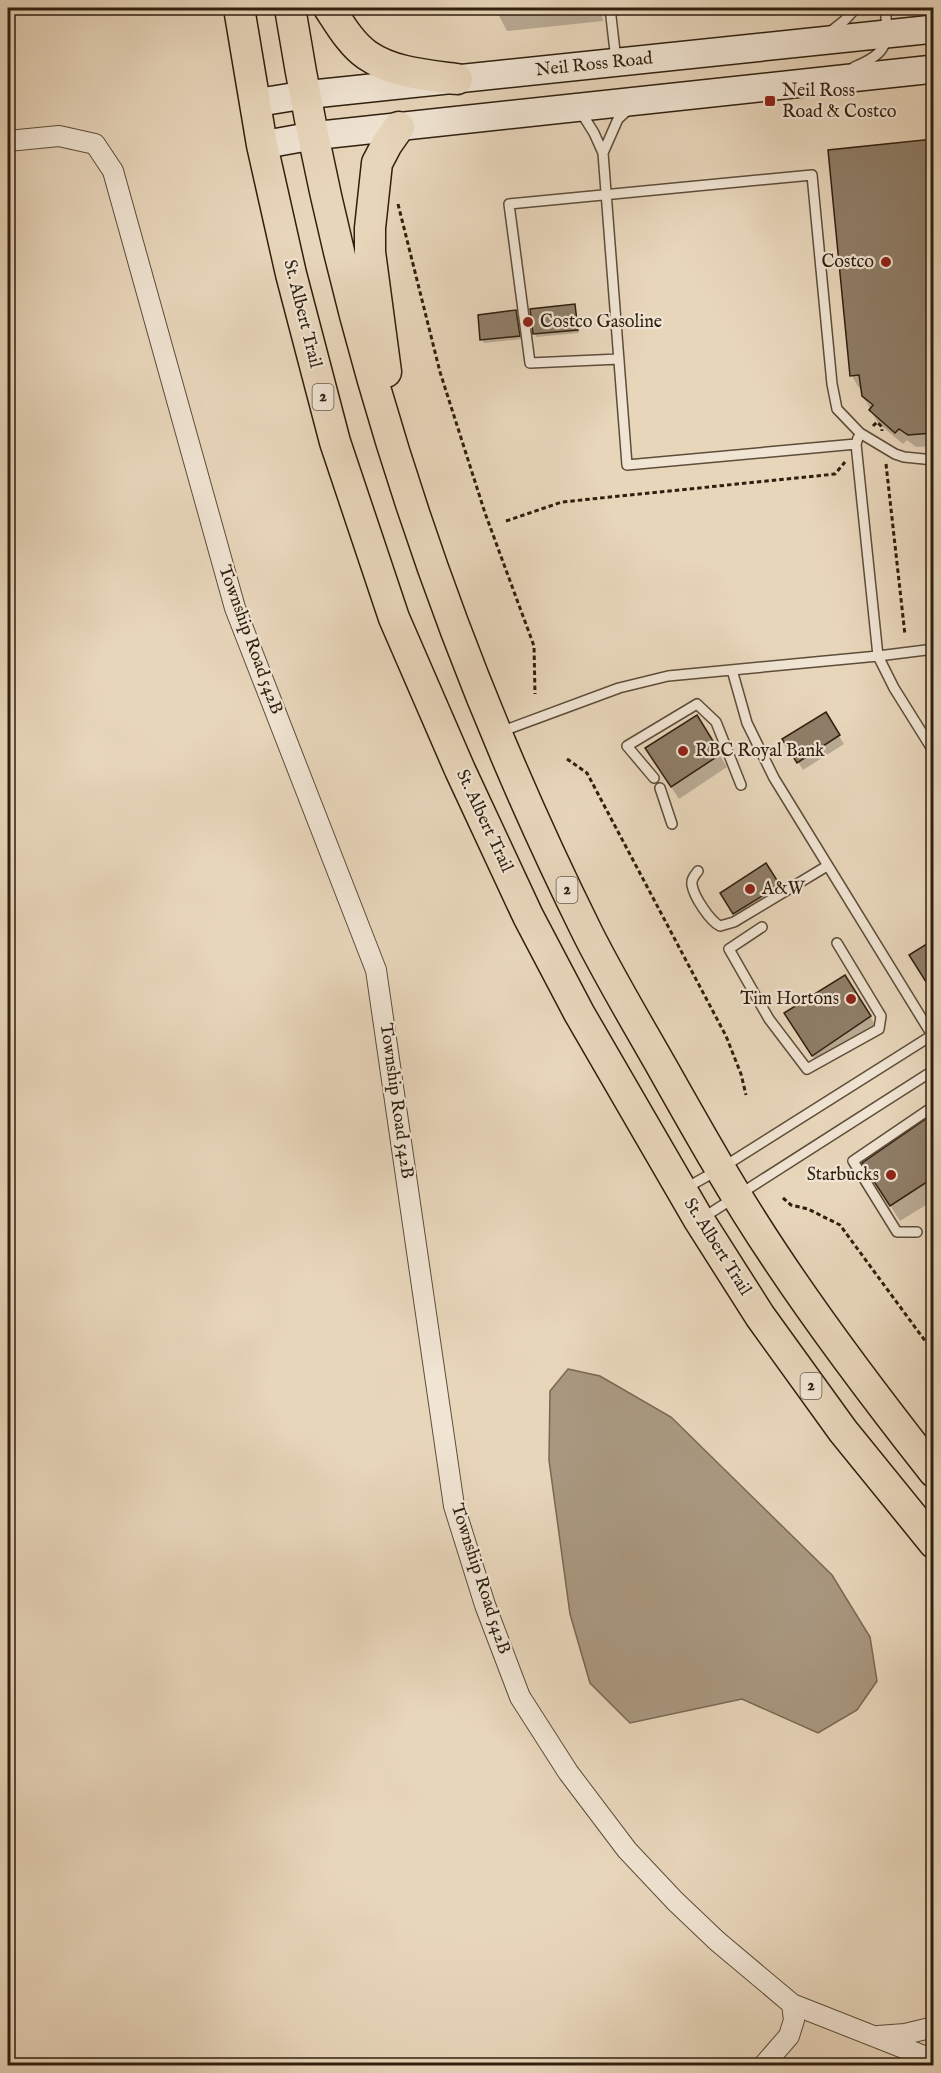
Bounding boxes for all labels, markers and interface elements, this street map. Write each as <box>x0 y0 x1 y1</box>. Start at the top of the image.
street label: Neil Ross Road <box>534 47 654 83</box>
place label: Neil Ross Road & Costco <box>782 80 897 124</box>
marker: Neil Ross Road & Costco <box>763 94 777 108</box>
place label: Costco <box>821 251 874 274</box>
marker: Costco <box>879 255 893 269</box>
street label: St. Albert Trail <box>277 257 327 371</box>
place label: Costco Gasoline <box>540 311 662 334</box>
marker: Costco Gasoline <box>521 315 535 329</box>
road number: 2 <box>312 384 334 410</box>
street label: Township Road 542B <box>212 562 288 718</box>
place label: RBC Royal Bank <box>695 740 825 763</box>
marker: RBC Royal Bank <box>676 744 690 758</box>
street label: St. Albert Trail <box>450 766 518 876</box>
road number: 2 <box>556 877 578 903</box>
place label: A&W <box>761 878 806 901</box>
marker: A&W <box>743 882 757 896</box>
place label: Tim Hortons <box>740 988 839 1011</box>
marker: Tim Hortons <box>844 992 858 1006</box>
street label: Township Road 542B <box>374 1022 418 1180</box>
place label: Starbucks <box>807 1164 879 1187</box>
marker: Starbucks <box>884 1168 898 1182</box>
street label: St. Albert Trail <box>678 1194 756 1300</box>
road number: 2 <box>800 1373 822 1399</box>
street label: Township Road 542B <box>445 1501 515 1657</box>

